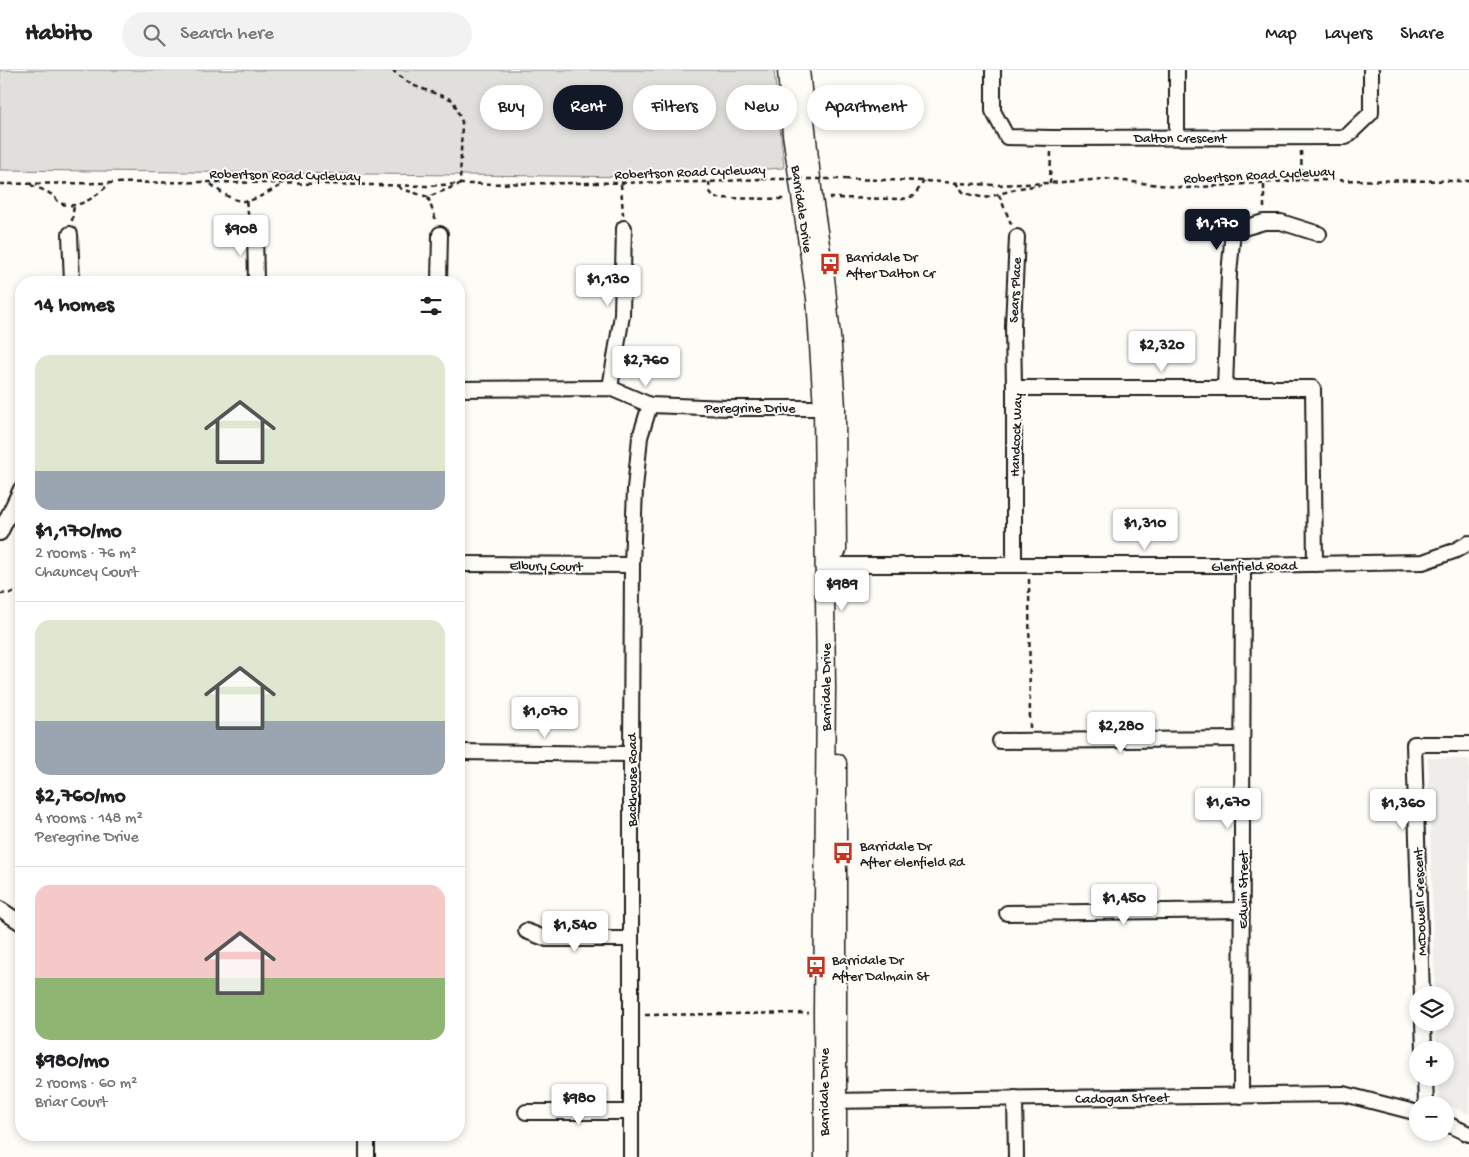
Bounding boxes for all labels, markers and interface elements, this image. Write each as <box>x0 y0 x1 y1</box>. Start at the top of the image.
search box <box>122 12 472 57</box>
text: Habito <box>25 20 92 49</box>
icon: search <box>140 21 168 49</box>
text: Search here <box>180 23 274 46</box>
text: Map <box>1265 24 1297 45</box>
text: Layers <box>1325 24 1372 45</box>
text: Share <box>1400 24 1444 45</box>
chip: Buy <box>480 85 543 130</box>
chip: Rent <box>553 85 623 130</box>
chip: Filters <box>633 85 716 130</box>
chip: New <box>726 85 797 130</box>
chip: Apartment <box>807 85 924 130</box>
street label: Dalton Crescent <box>1133 131 1227 148</box>
street label: Robertson Road Cycleway <box>614 162 766 185</box>
street label: Barridale Drive <box>786 164 815 255</box>
street label: Robertson Road Cycleway <box>1183 164 1335 189</box>
street label: Robertson Road Cycleway <box>209 167 361 186</box>
pin: $1,170 <box>1176 208 1258 251</box>
pin: $908 <box>211 214 271 257</box>
text: $1,170 <box>1196 215 1238 234</box>
text: $908 <box>224 221 258 240</box>
place label: Barridale Dr After Dalton Cr <box>845 250 936 283</box>
bus stop icon: Barridale Dr After Dalton Cr <box>817 251 843 277</box>
street label: Sears Place <box>1006 256 1027 323</box>
pin: $1,130 <box>567 264 649 307</box>
text: $1,130 <box>587 271 629 290</box>
icon: filters <box>417 292 445 320</box>
text: 14 homes <box>35 294 114 319</box>
pin: $2,320 <box>1121 330 1203 373</box>
text: $2,320 <box>1139 337 1185 356</box>
pin: $2,760 <box>605 346 687 388</box>
text: $2,760 <box>623 352 669 371</box>
icon: home <box>195 387 285 477</box>
street label: Handcock Way <box>1008 393 1027 477</box>
street label: Peregrine Drive <box>704 401 796 418</box>
pin: $1,310 <box>1104 508 1186 551</box>
text: $1,310 <box>1124 515 1166 534</box>
text: $1,170/mo <box>35 520 122 545</box>
text: 2 rooms · 76 m² <box>35 545 137 564</box>
street label: Elbury Court <box>509 558 584 577</box>
street label: Glenfield Road <box>1211 558 1299 577</box>
text: Chauncey Court <box>35 564 138 583</box>
pin: $989 <box>812 570 872 612</box>
text: $989 <box>826 576 858 595</box>
street label: Barridale Drive <box>819 642 836 732</box>
icon: home <box>195 653 285 743</box>
pin: $1,070 <box>504 696 586 739</box>
text: $1,070 <box>522 703 568 722</box>
pin: $2,280 <box>1080 712 1162 754</box>
text: $2,280 <box>1098 718 1144 737</box>
street label: Backhouse Road <box>625 731 642 828</box>
text: $2,760/mo <box>35 785 126 810</box>
pin: $1,670 <box>1187 788 1269 830</box>
pin: $1,360 <box>1362 788 1444 831</box>
text: $1,670 <box>1206 794 1250 813</box>
text: $1,360 <box>1381 795 1425 814</box>
text: 4 rooms · 148 m² <box>35 810 143 829</box>
text: Peregrine Drive <box>35 829 139 848</box>
place label: Barridale Dr After Glenfield Rd <box>859 839 966 872</box>
bus stop icon: Barridale Dr After Glenfield Rd <box>830 840 856 866</box>
street label: McDowell Crescent <box>1411 847 1432 956</box>
street label: Edwin Street <box>1236 850 1253 929</box>
pin: $1,450 <box>1083 884 1165 926</box>
text: $1,450 <box>1102 890 1146 909</box>
pin: $1,540 <box>534 910 616 953</box>
text: $1,540 <box>553 917 597 936</box>
icon: home <box>195 918 285 1008</box>
place label: Barridale Dr After Dalmain St <box>831 953 930 986</box>
bus stop icon: Barridale Dr After Dalmain St <box>803 954 829 980</box>
map controls <box>1409 986 1454 1141</box>
button: layers <box>1409 986 1454 1031</box>
button: + <box>1409 1041 1454 1086</box>
street label: Barridale Drive <box>817 1047 834 1137</box>
text: $980/mo <box>35 1050 109 1075</box>
text: 2 rooms · 60 m² <box>35 1075 137 1094</box>
pin: $980 <box>549 1084 609 1126</box>
text: $980 <box>562 1090 596 1109</box>
street label: Cadogan Street <box>1075 1090 1170 1109</box>
text: Briar Court <box>35 1094 107 1113</box>
button: − <box>1409 1096 1454 1141</box>

